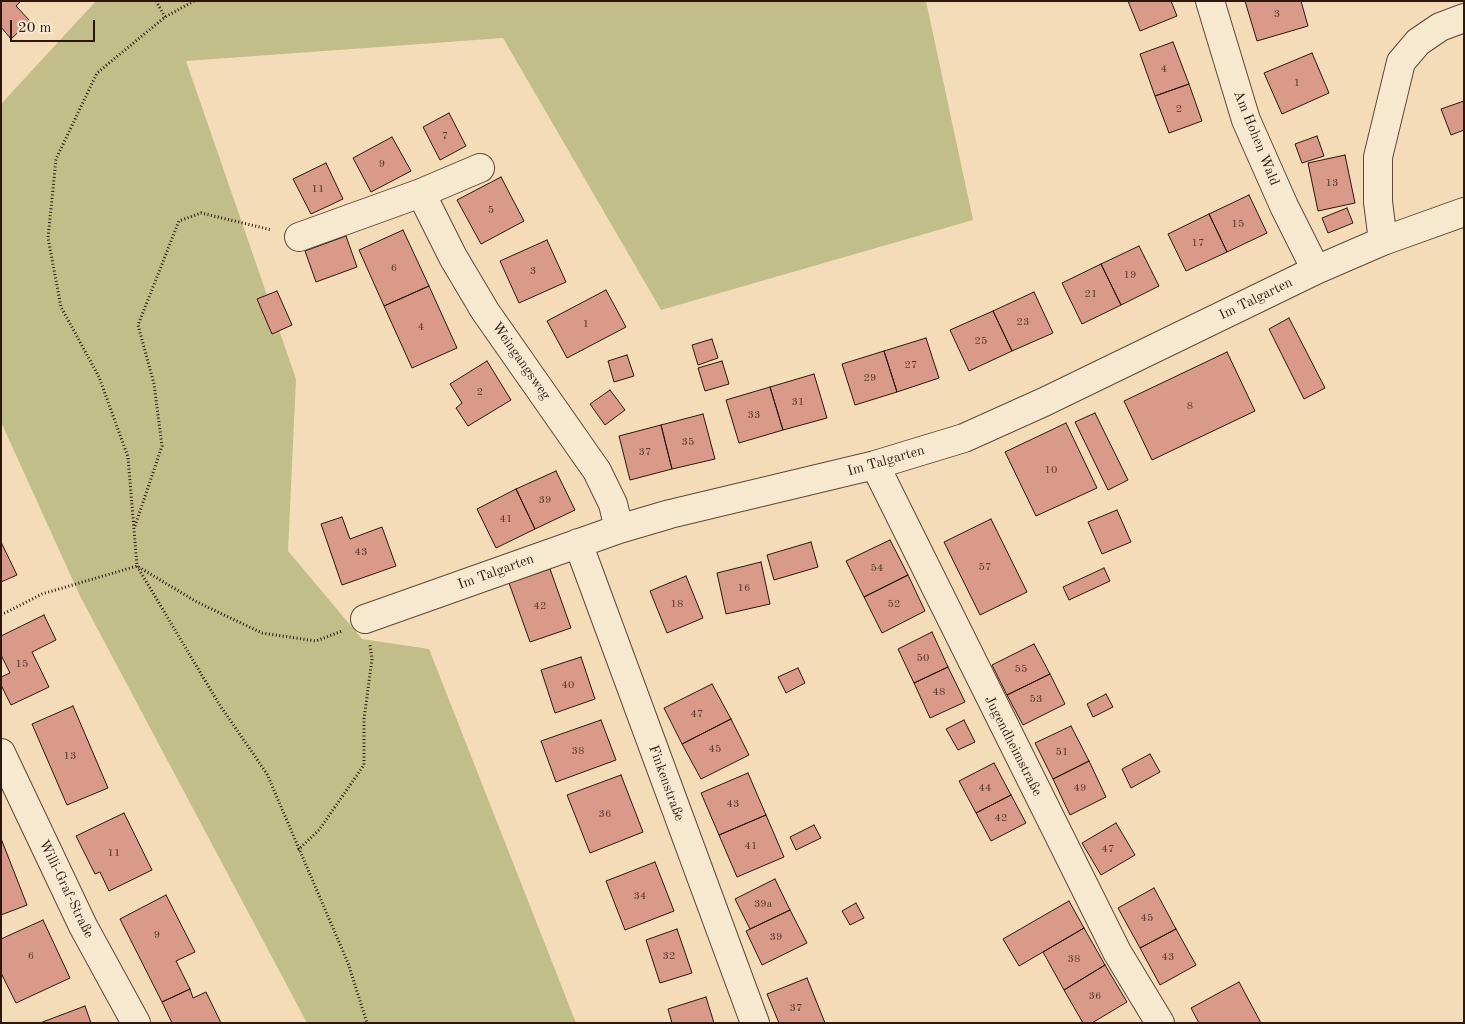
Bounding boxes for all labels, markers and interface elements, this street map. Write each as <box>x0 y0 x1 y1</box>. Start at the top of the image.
house number: 3 <box>1274 7 1280 21</box>
scale bar <box>12 10 98 42</box>
text: 20 m <box>18 21 52 36</box>
house number: 4 <box>1161 62 1167 76</box>
house number: 1 <box>1294 76 1300 90</box>
street label: Am Hohen Wald <box>1229 88 1283 188</box>
house number: 2 <box>1176 102 1182 116</box>
house number: 7 <box>442 129 448 143</box>
house number: 9 <box>379 157 385 171</box>
house number: 13 <box>1326 176 1338 190</box>
house number: 11 <box>312 182 324 196</box>
house number: 5 <box>488 203 494 217</box>
house number: 15 <box>1232 217 1244 231</box>
house number: 17 <box>1192 236 1204 250</box>
house number: 6 <box>391 261 397 275</box>
house number: 3 <box>530 264 536 278</box>
house number: 19 <box>1124 268 1136 282</box>
street label: Im Talgarten <box>1217 274 1295 324</box>
house number: 21 <box>1085 287 1097 301</box>
house number: 23 <box>1017 315 1029 329</box>
house number: 1 <box>583 317 589 331</box>
street label: Weingangsweg <box>488 319 554 403</box>
house number: 4 <box>418 320 424 334</box>
house number: 25 <box>975 334 987 348</box>
house number: 27 <box>905 358 917 372</box>
house number: 29 <box>864 371 876 385</box>
house number: 2 <box>477 385 483 399</box>
house number: 31 <box>792 395 804 409</box>
house number: 8 <box>1187 399 1193 413</box>
house number: 33 <box>748 408 760 422</box>
house number: 35 <box>682 435 694 449</box>
street label: Im Talgarten <box>845 442 927 480</box>
house number: 37 <box>639 445 651 459</box>
house number: 10 <box>1045 463 1057 477</box>
house number: 39 <box>539 493 551 507</box>
house number: 41 <box>500 512 512 526</box>
house number: 43 <box>355 545 367 559</box>
street label: Im Talgarten <box>456 550 536 594</box>
house number: 57 <box>979 560 991 574</box>
house number: 54 <box>871 561 883 575</box>
house number: 16 <box>738 581 750 595</box>
house number: 18 <box>671 597 683 611</box>
house number: 52 <box>888 597 900 611</box>
house number: 42 <box>534 599 546 613</box>
house number: 50 <box>917 651 929 665</box>
house number: 15 <box>16 657 28 671</box>
house number: 55 <box>1015 662 1027 676</box>
house number: 40 <box>562 678 574 692</box>
house number: 48 <box>933 685 945 699</box>
house number: 53 <box>1030 692 1042 706</box>
street label: Jugendheimstraße <box>980 693 1046 799</box>
house number: 47 <box>691 707 703 721</box>
house number: 45 <box>709 742 721 756</box>
street label: Finkenstraße <box>645 743 687 823</box>
house number: 38 <box>572 744 584 758</box>
house number: 51 <box>1056 745 1068 759</box>
house number: 13 <box>64 749 76 763</box>
house number: 44 <box>979 781 991 795</box>
house number: 49 <box>1074 781 1086 795</box>
house number: 43 <box>727 797 739 811</box>
house number: 36 <box>599 807 611 821</box>
house number: 42 <box>995 811 1007 825</box>
street label: Willi-Graf-Straße <box>35 837 97 941</box>
house number: 41 <box>745 839 757 853</box>
house number: 47 <box>1102 842 1114 856</box>
house number: 11 <box>108 846 120 860</box>
house number: 34 <box>634 889 646 903</box>
house number: 39a <box>754 897 772 911</box>
house number: 45 <box>1141 911 1153 925</box>
house number: 9 <box>154 928 160 942</box>
house number: 39 <box>770 930 782 944</box>
house number: 6 <box>28 949 34 963</box>
house number: 32 <box>663 949 675 963</box>
house number: 43 <box>1162 950 1174 964</box>
house number: 38 <box>1068 952 1080 966</box>
house number: 36 <box>1089 989 1101 1003</box>
house number: 37 <box>790 1001 802 1015</box>

